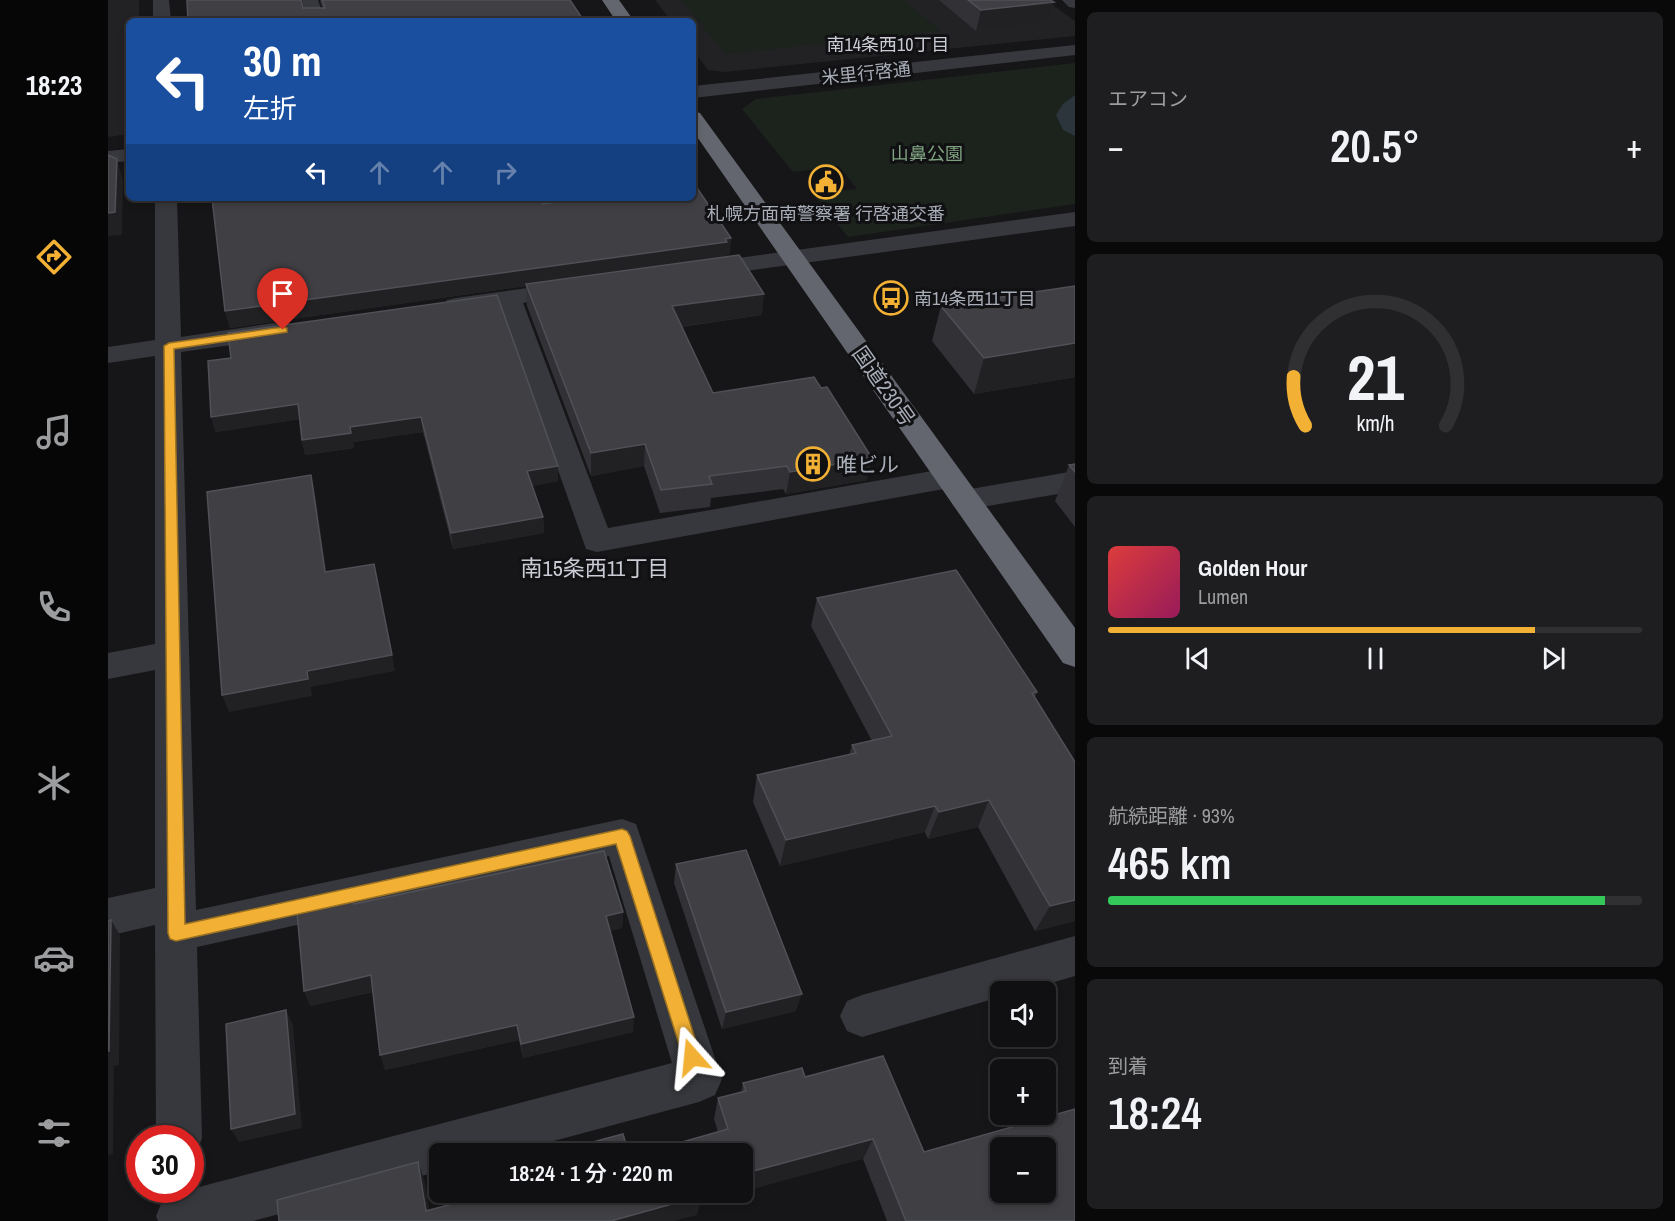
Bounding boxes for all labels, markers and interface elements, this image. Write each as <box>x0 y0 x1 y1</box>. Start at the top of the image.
district label: 南14条西10丁目 <box>827 32 949 57</box>
text: 30 m <box>243 33 322 89</box>
icon: left <box>144 42 222 120</box>
street label: 米里行啓通 <box>820 56 912 90</box>
text: 18:23 <box>26 67 82 103</box>
text: エアコン <box>1108 85 1188 112</box>
text: 左折 <box>243 90 297 126</box>
text: 20.5° <box>1330 115 1420 176</box>
text: − <box>1108 124 1124 168</box>
text: + <box>1626 124 1642 168</box>
park label: 山鼻公園 <box>891 141 963 166</box>
icon: left <box>300 156 333 189</box>
icon: ahead <box>363 156 396 189</box>
icon: ahead <box>426 156 459 189</box>
icon: right <box>489 156 522 189</box>
public building icon: 札幌方面南警察署 行啓通交番 <box>808 164 844 200</box>
place label: 札幌方面南警察署 行啓通交番 <box>707 201 945 226</box>
icon: directions <box>33 236 75 278</box>
pin <box>257 268 308 330</box>
icon: arrive <box>266 277 299 310</box>
bus stop icon: 南14条西11丁目 <box>873 280 909 316</box>
place label: 南14条西11丁目 <box>914 286 1036 311</box>
text: 21 <box>1347 335 1404 419</box>
street label: 国道230号 <box>846 340 922 432</box>
text: km/h <box>1356 409 1394 438</box>
icon: music <box>33 411 75 453</box>
building icon: 唯ビル <box>795 446 831 482</box>
place label: 唯ビル <box>836 450 899 479</box>
district label: 南15条西11丁目 <box>521 553 669 583</box>
text: Golden Hour <box>1198 553 1307 583</box>
text: Lumen <box>1198 583 1248 610</box>
icon: phone <box>33 586 75 628</box>
icon: previous <box>1181 642 1214 675</box>
icon: pause <box>1359 642 1392 675</box>
icon: next <box>1537 642 1570 675</box>
icon: climate <box>33 762 75 804</box>
text: 航続距離 · 93% <box>1108 802 1235 829</box>
text: 465 km <box>1108 832 1232 893</box>
icon: car <box>33 937 75 979</box>
map controls <box>990 981 1056 1203</box>
button: sound <box>990 981 1056 1047</box>
position arrow <box>660 1025 724 1089</box>
text: 到着 <box>1108 1052 1148 1079</box>
button: + <box>990 1059 1056 1125</box>
text: 18:24 <box>1108 1082 1202 1143</box>
icon: filters <box>33 1112 75 1154</box>
speed limit sign: 30 <box>126 1125 204 1203</box>
button: − <box>990 1137 1056 1203</box>
text: 18:24 · 1 分 · 220 m <box>509 1158 673 1188</box>

